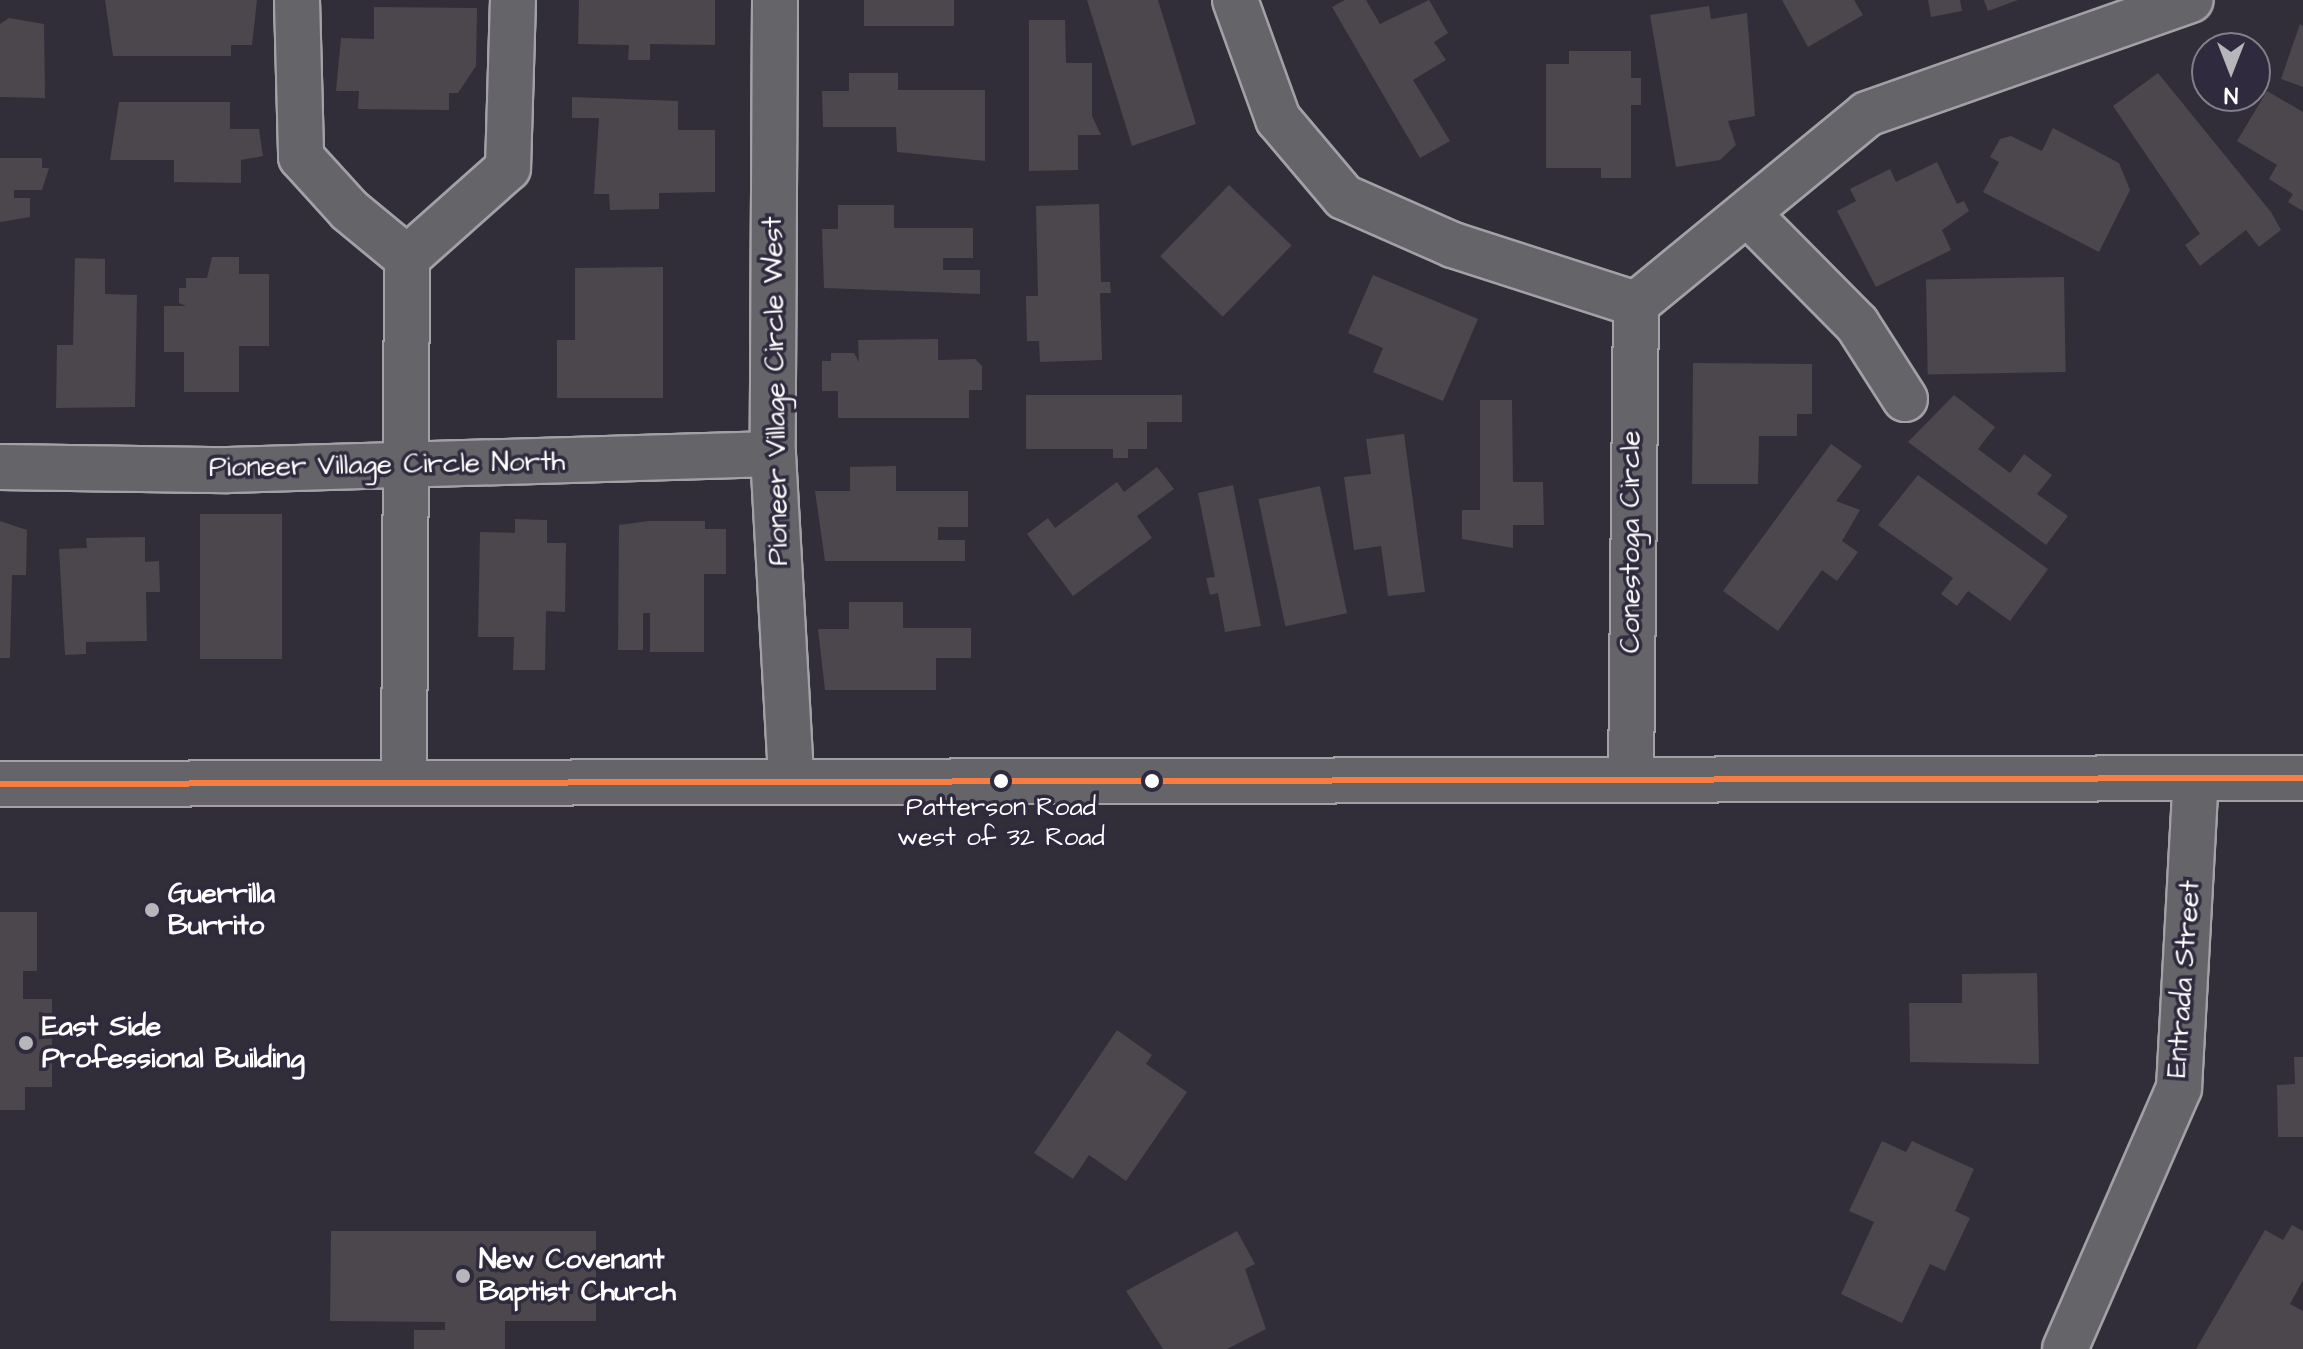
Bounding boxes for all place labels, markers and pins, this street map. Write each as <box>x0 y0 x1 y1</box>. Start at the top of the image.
marker: Patterson Road west of 32 Road <box>993 773 1009 789</box>
unlabelled marker <box>1144 773 1160 789</box>
place label: Patterson Road west of 32 Road <box>897 792 1105 854</box>
place label: Guerrilla Burrito <box>168 877 275 943</box>
marker: Guerrilla Burrito <box>143 901 161 919</box>
place label: East Side Professional Building <box>42 1010 305 1076</box>
marker: East Side Professional Building <box>17 1034 35 1052</box>
place label: New Covenant Baptist Church <box>479 1243 676 1309</box>
marker: New Covenant Baptist Church <box>454 1267 472 1285</box>

